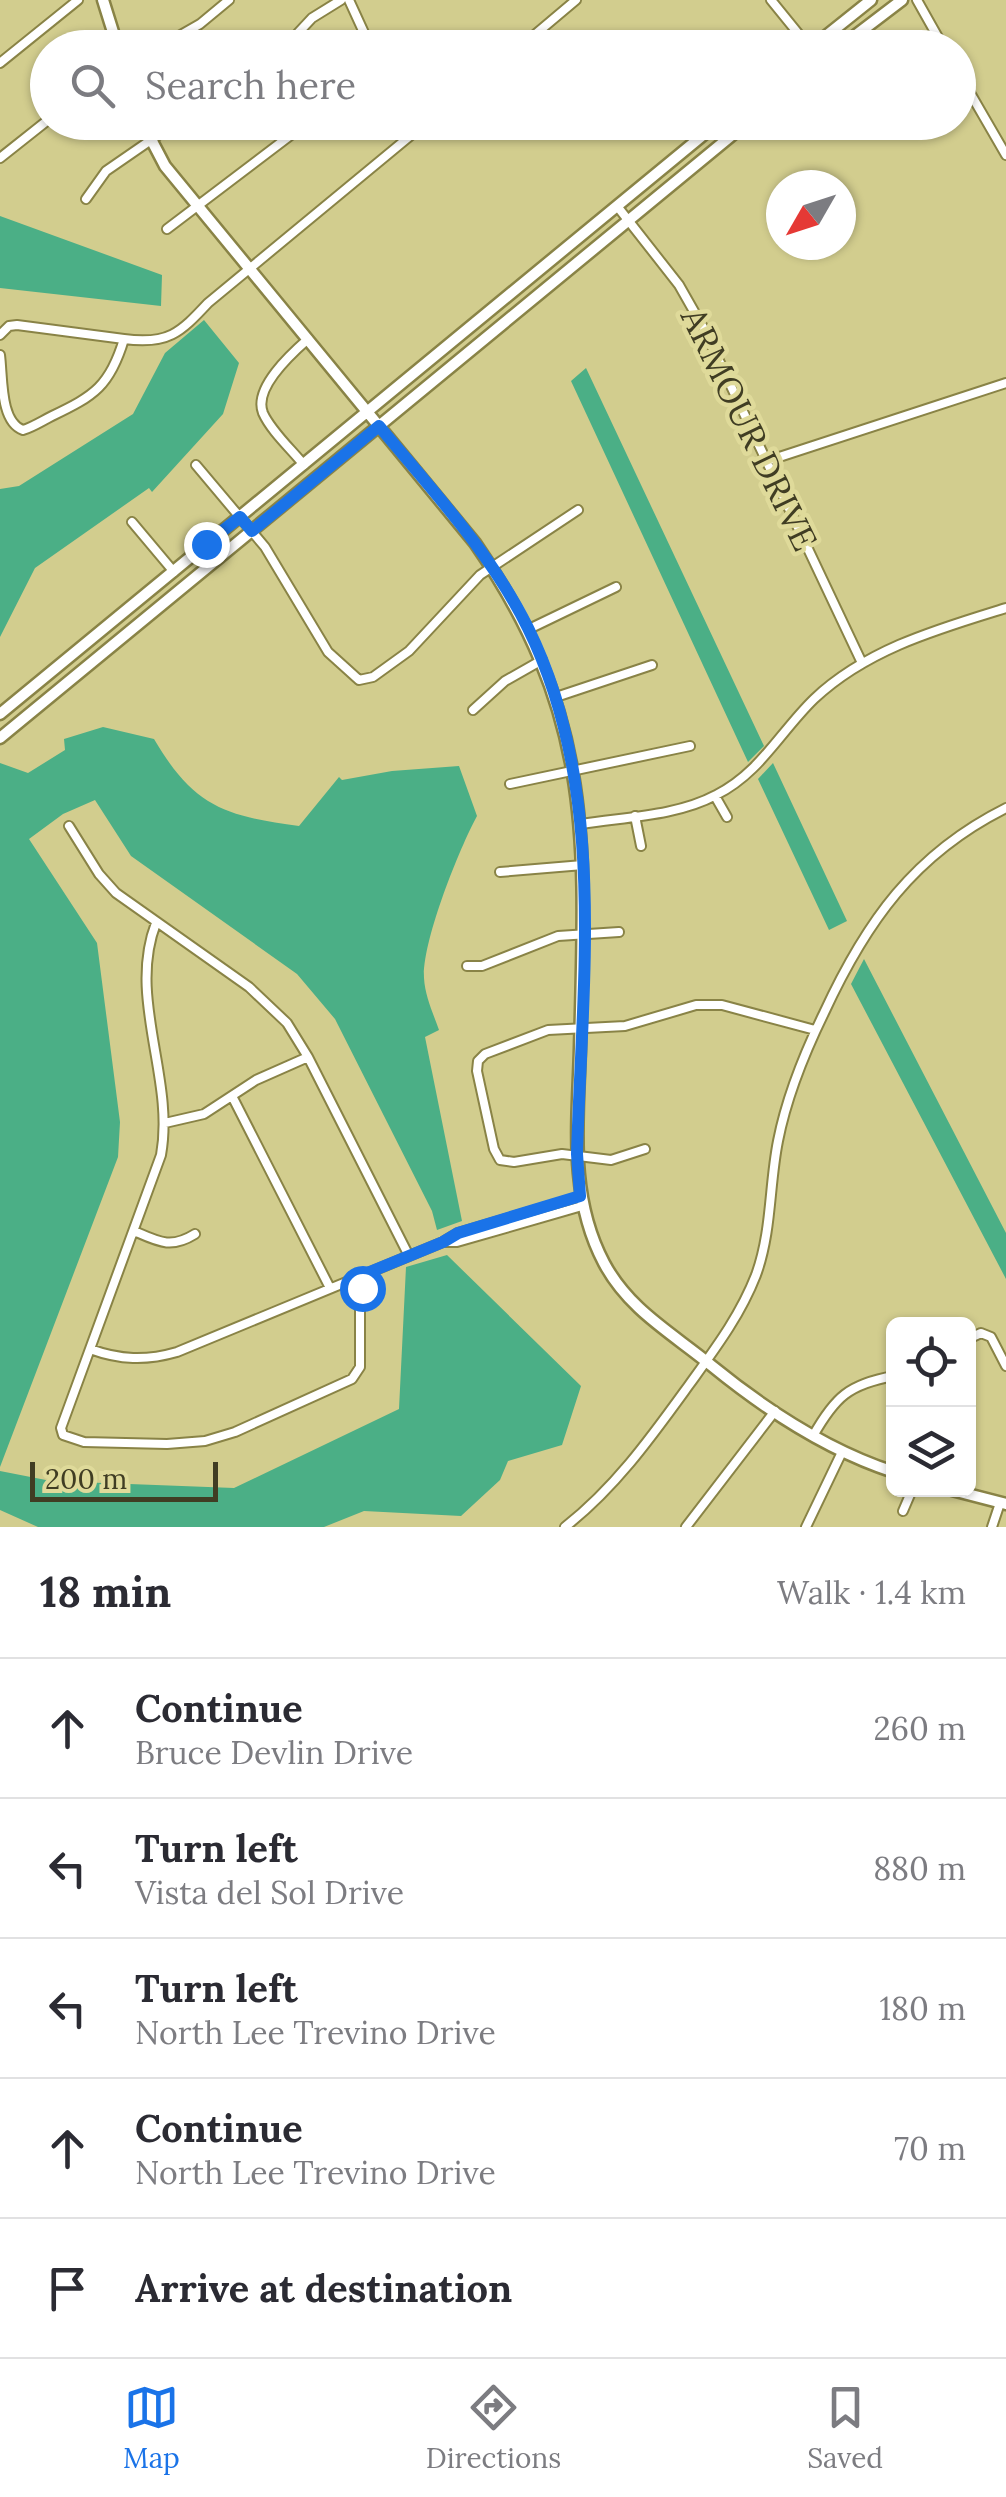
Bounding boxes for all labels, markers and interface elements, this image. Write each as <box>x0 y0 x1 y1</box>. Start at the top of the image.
search box <box>30 30 976 140</box>
icon: search <box>65 58 120 113</box>
text: Search here <box>145 61 356 109</box>
north arrow <box>766 170 856 260</box>
street label: ARMOUR DRIVE <box>671 299 828 558</box>
route end <box>184 522 230 568</box>
route start <box>340 1266 386 1312</box>
map controls <box>886 1317 976 1497</box>
button: locate <box>886 1317 976 1407</box>
button: layers <box>886 1407 976 1497</box>
scale bar <box>30 1457 218 1502</box>
text: 200 m <box>45 1461 127 1497</box>
text: 18 min <box>40 1565 171 1619</box>
text: Walk · 1.4 km <box>777 1572 966 1613</box>
text: Continue <box>135 1684 303 1732</box>
icon: ahead <box>40 1701 95 1756</box>
text: 260 m <box>873 1708 966 1749</box>
text: Bruce Devlin Drive <box>135 1732 413 1773</box>
text: Turn left <box>135 1824 298 1872</box>
icon: left <box>40 1841 95 1896</box>
text: 880 m <box>873 1848 966 1889</box>
text: Vista del Sol Drive <box>135 1872 404 1913</box>
text: Turn left <box>135 1964 298 2012</box>
icon: left <box>40 1981 95 2036</box>
text: 180 m <box>879 1988 966 2029</box>
text: North Lee Trevino Drive <box>135 2012 496 2053</box>
text: Continue <box>135 2104 303 2152</box>
icon: ahead <box>40 2121 95 2176</box>
text: 70 m <box>894 2128 966 2169</box>
text: North Lee Trevino Drive <box>135 2152 496 2193</box>
icon: arrive <box>40 2261 95 2316</box>
text: Arrive at destination <box>135 2264 512 2312</box>
tab: Map <box>123 2380 180 2476</box>
tab: Directions <box>426 2380 561 2476</box>
tab: Saved <box>807 2380 883 2476</box>

